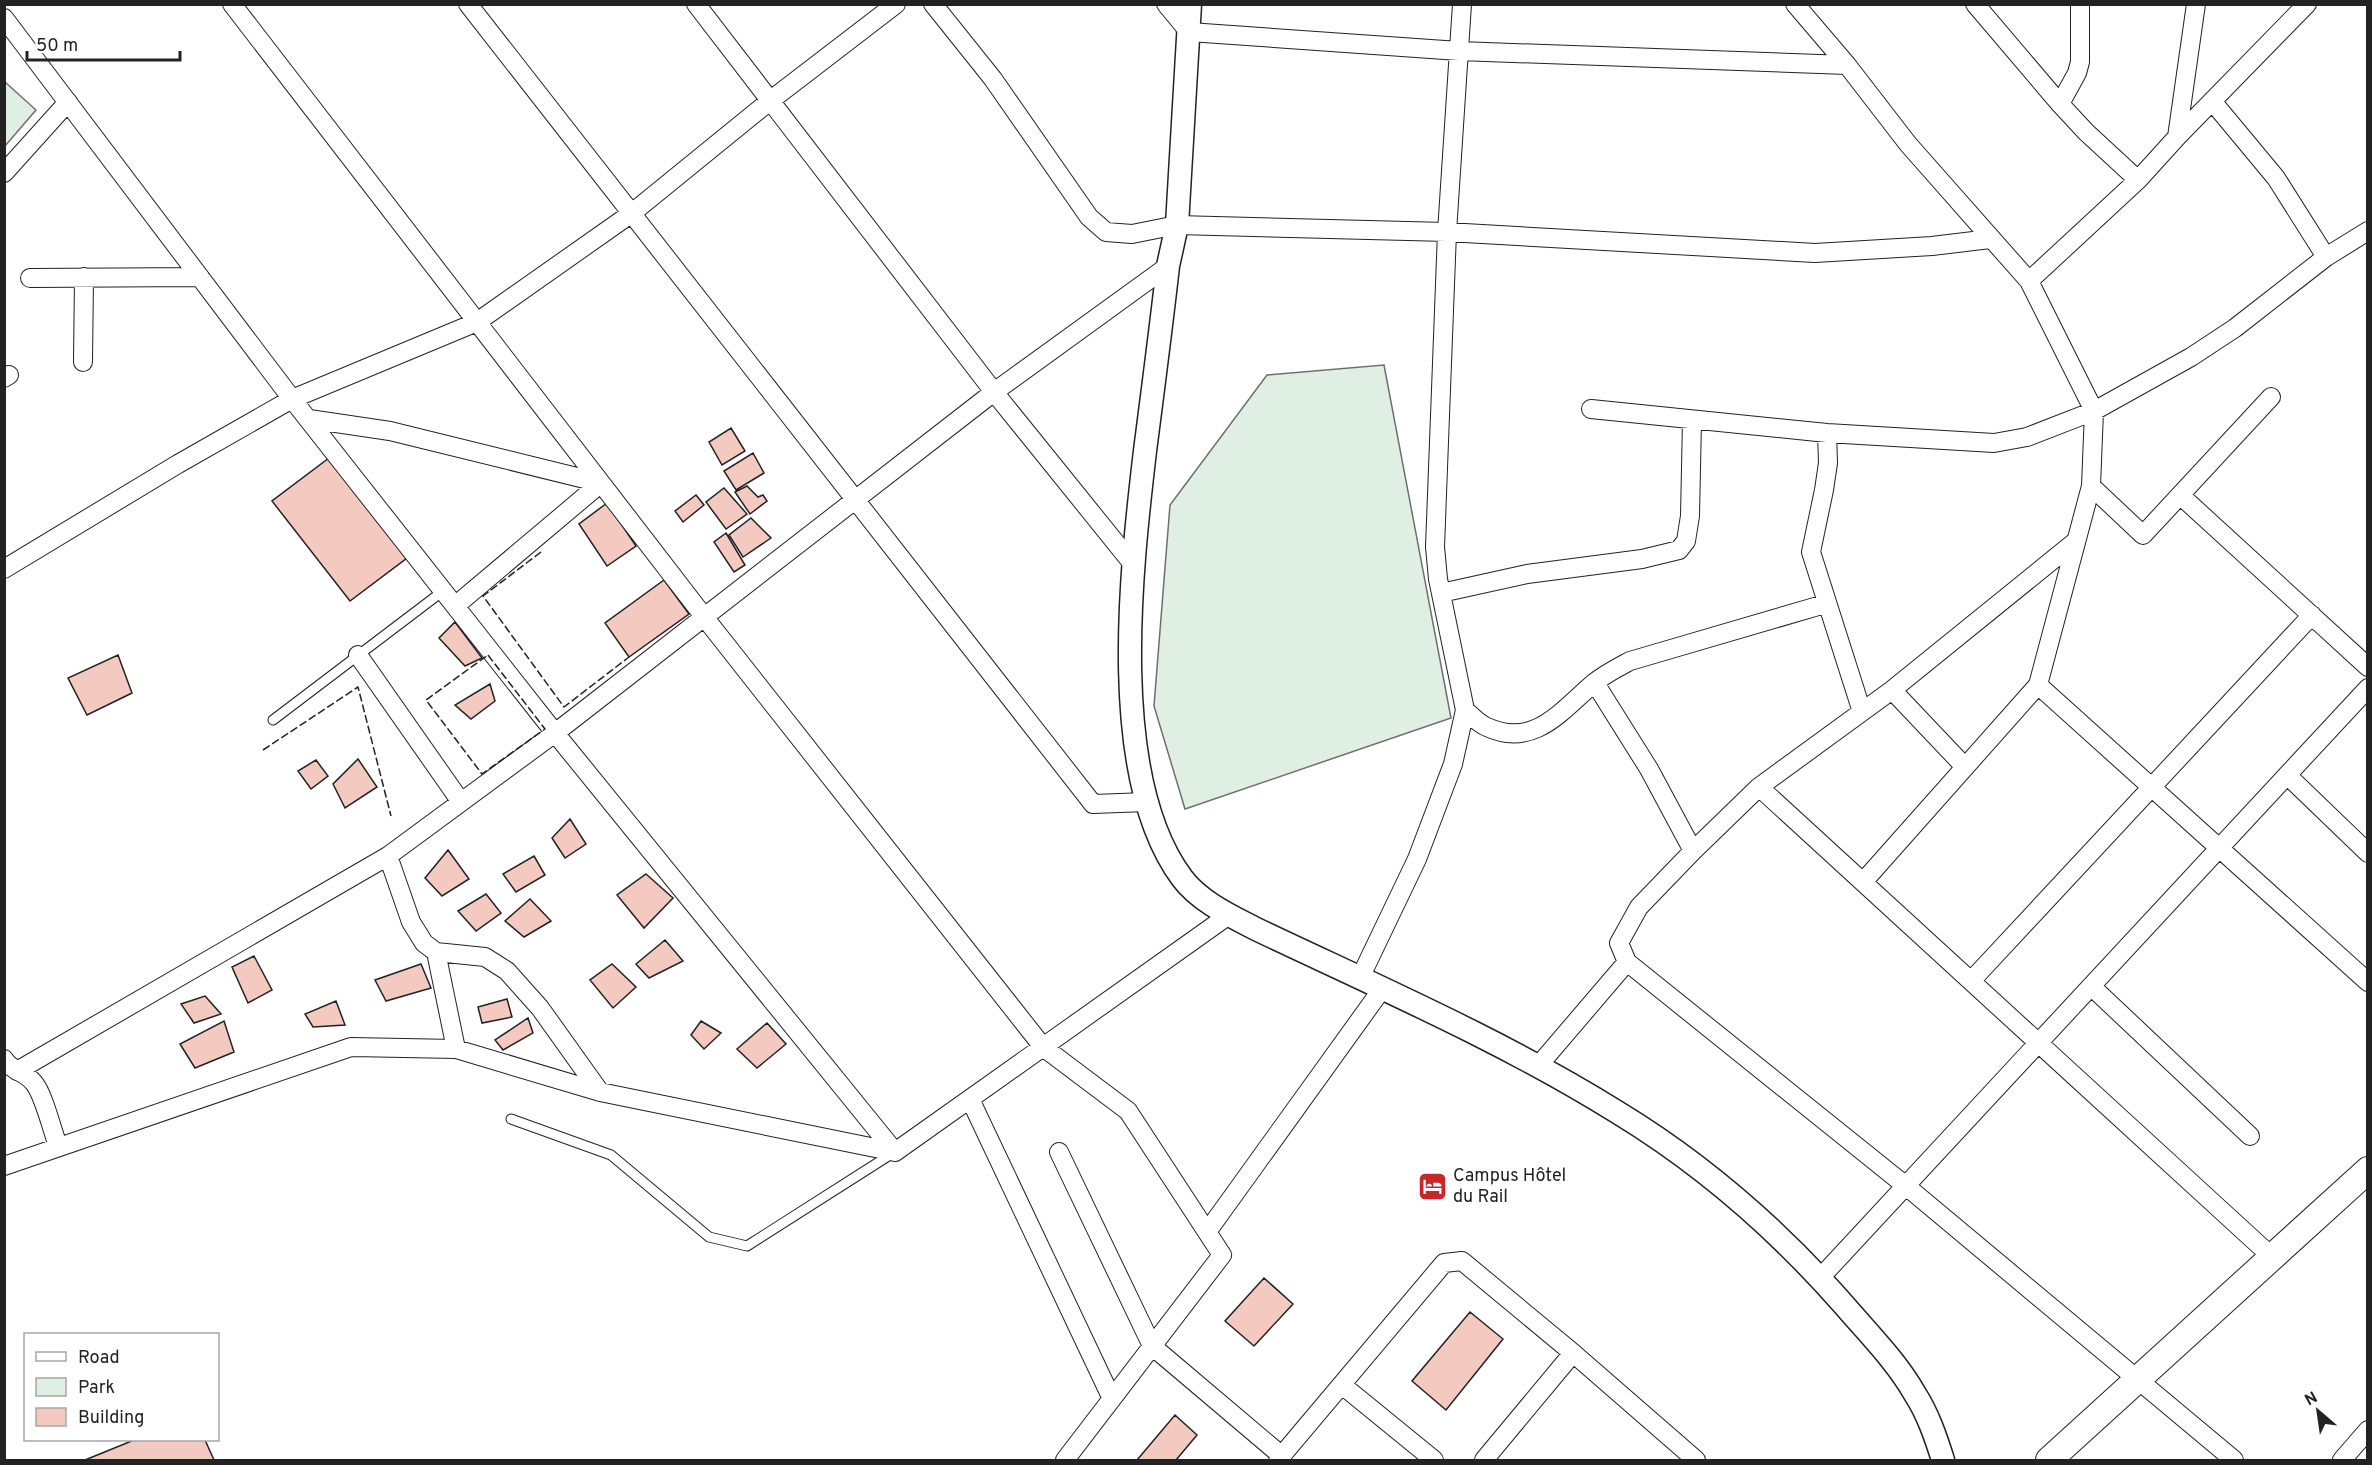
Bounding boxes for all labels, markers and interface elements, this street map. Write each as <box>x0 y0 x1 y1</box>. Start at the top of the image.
scale bar <box>27 24 180 62</box>
text: 50 m <box>36 35 78 58</box>
place label: Campus Hôtel du Rail <box>1453 1165 1566 1209</box>
hotel icon: Campus Hôtel du Rail <box>1416 1170 1448 1202</box>
legend <box>24 1333 219 1441</box>
text: Road <box>78 1347 120 1370</box>
text: Park <box>78 1377 115 1400</box>
north arrow <box>2288 1381 2348 1441</box>
text: N <box>2302 1388 2322 1411</box>
text: Building <box>78 1407 144 1430</box>

